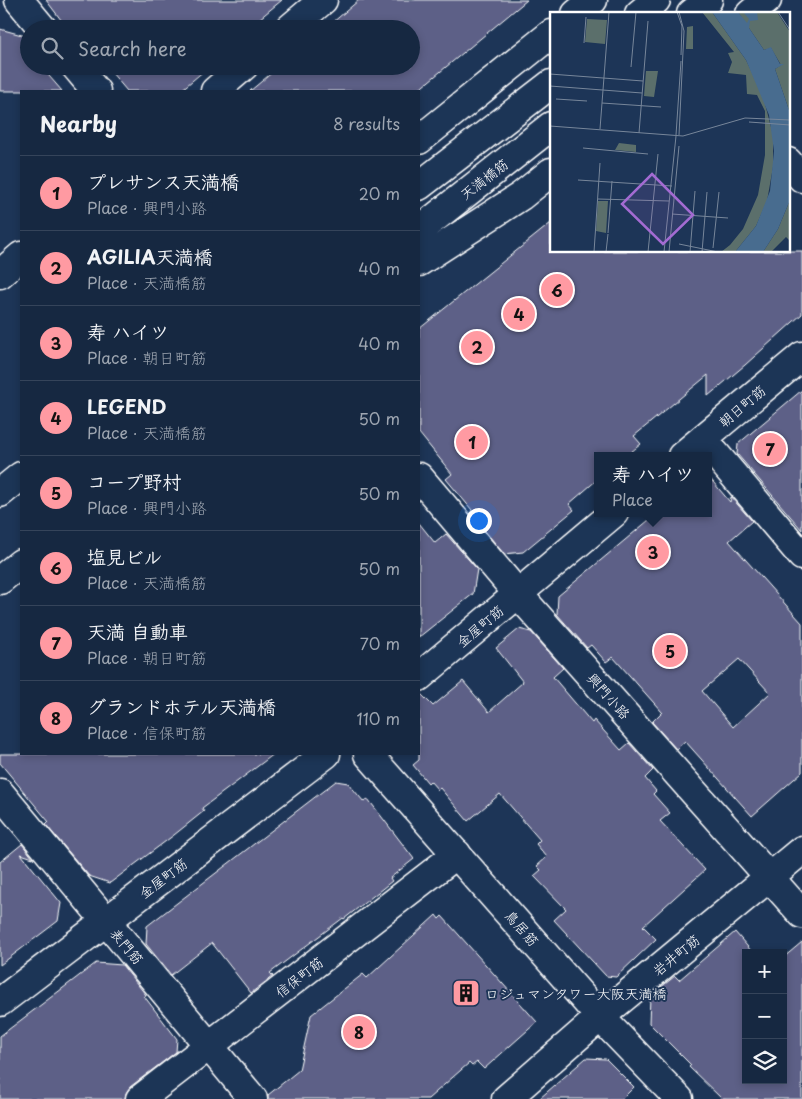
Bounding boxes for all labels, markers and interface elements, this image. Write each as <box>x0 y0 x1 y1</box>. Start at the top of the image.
inset map <box>550 12 790 252</box>
search box <box>20 20 420 75</box>
icon: search <box>38 34 66 62</box>
text: Search here <box>78 34 187 62</box>
text: Nearby <box>40 107 117 139</box>
text: 8 results <box>333 111 400 135</box>
street label: 天満橋筋 <box>455 153 513 205</box>
text: プレサンス天満橋 <box>87 167 239 195</box>
text: 1 <box>52 181 60 205</box>
text: 20 m <box>359 181 400 205</box>
text: Place · 興門小路 <box>87 195 207 219</box>
text: AGILIA天満橋 <box>87 242 213 270</box>
text: 2 <box>50 256 62 280</box>
text: 40 m <box>358 256 400 280</box>
text: Place · 天満橋筋 <box>87 270 207 294</box>
pin: 6 <box>541 271 573 309</box>
pin: 4 <box>503 295 535 333</box>
text: 寿 ハイツ <box>87 317 169 345</box>
pin: 2 <box>461 328 493 366</box>
text: 3 <box>51 331 61 355</box>
text: 40 m <box>358 331 400 355</box>
text: Place · 朝日町筋 <box>87 345 207 369</box>
street label: 朝日町筋 <box>714 380 770 432</box>
text: LEGEND <box>87 392 167 420</box>
text: 4 <box>51 406 61 430</box>
text: 50 m <box>359 406 400 430</box>
text: Place · 天満橋筋 <box>87 420 207 444</box>
pin: 1 <box>456 423 488 461</box>
pin: 7 <box>754 430 786 468</box>
popup <box>594 452 712 517</box>
text: 寿 ハイツ <box>612 459 694 487</box>
text: コープ野村 <box>87 467 181 495</box>
text: 5 <box>51 481 61 505</box>
text: 50 m <box>359 481 400 505</box>
text: Place <box>612 487 653 511</box>
text: Place · 興門小路 <box>87 495 207 519</box>
your location <box>466 508 492 534</box>
pin: 3 <box>637 533 669 571</box>
text: 塩見ビル <box>87 542 163 570</box>
text: 6 <box>50 556 62 580</box>
text: 50 m <box>359 556 400 580</box>
text: Place · 天満橋筋 <box>87 570 207 594</box>
street label: 金屋町筋 <box>452 600 508 652</box>
text: 天満 自動車 <box>87 617 188 645</box>
text: 7 <box>51 631 61 655</box>
text: 70 m <box>360 631 400 655</box>
pin: 5 <box>654 632 686 670</box>
text: Place · 朝日町筋 <box>87 645 207 669</box>
street label: 興門小路 <box>582 668 636 724</box>
text: グランドホテル天満橋 <box>87 692 276 720</box>
text: 8 <box>51 706 61 730</box>
text: 110 m <box>357 706 400 730</box>
text: Place · 信保町筋 <box>87 720 207 744</box>
street label: 金屋町筋 <box>134 853 192 903</box>
street label: 鳥居筋 <box>500 905 544 951</box>
street label: 表門筋 <box>105 923 149 969</box>
street label: 岩井町筋 <box>648 929 704 981</box>
map controls <box>742 949 787 1084</box>
button: + <box>742 949 787 994</box>
street label: 信保町筋 <box>270 951 328 1003</box>
building icon: ロジュマンタワー大阪天満橋 <box>451 978 481 1008</box>
place label: ロジュマンタワー大阪天満橋 <box>485 983 666 1004</box>
button: − <box>742 994 787 1039</box>
pin: 8 <box>343 1013 375 1051</box>
button: layers <box>742 1039 787 1084</box>

